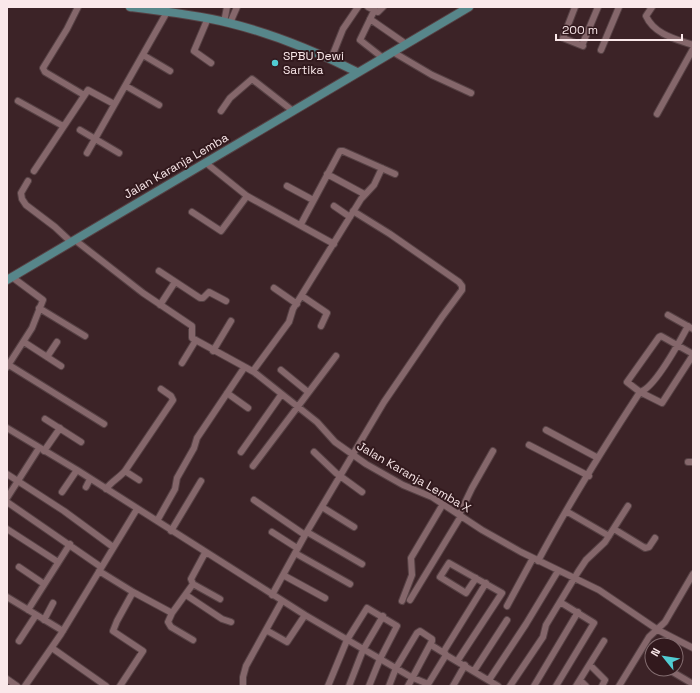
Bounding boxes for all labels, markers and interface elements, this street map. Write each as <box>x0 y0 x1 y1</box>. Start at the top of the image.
scale bar <box>556 16 682 42</box>
text: 200 m <box>562 22 598 38</box>
place label: SPBU Dewi Sartika <box>283 48 344 78</box>
marker: SPBU Dewi Sartika <box>270 58 280 68</box>
street label: Jalan Karanja Lemba <box>121 129 231 203</box>
street label: Jalan Karanja Lemba X <box>354 438 474 516</box>
north arrow <box>644 637 684 677</box>
text: N <box>647 645 663 659</box>

